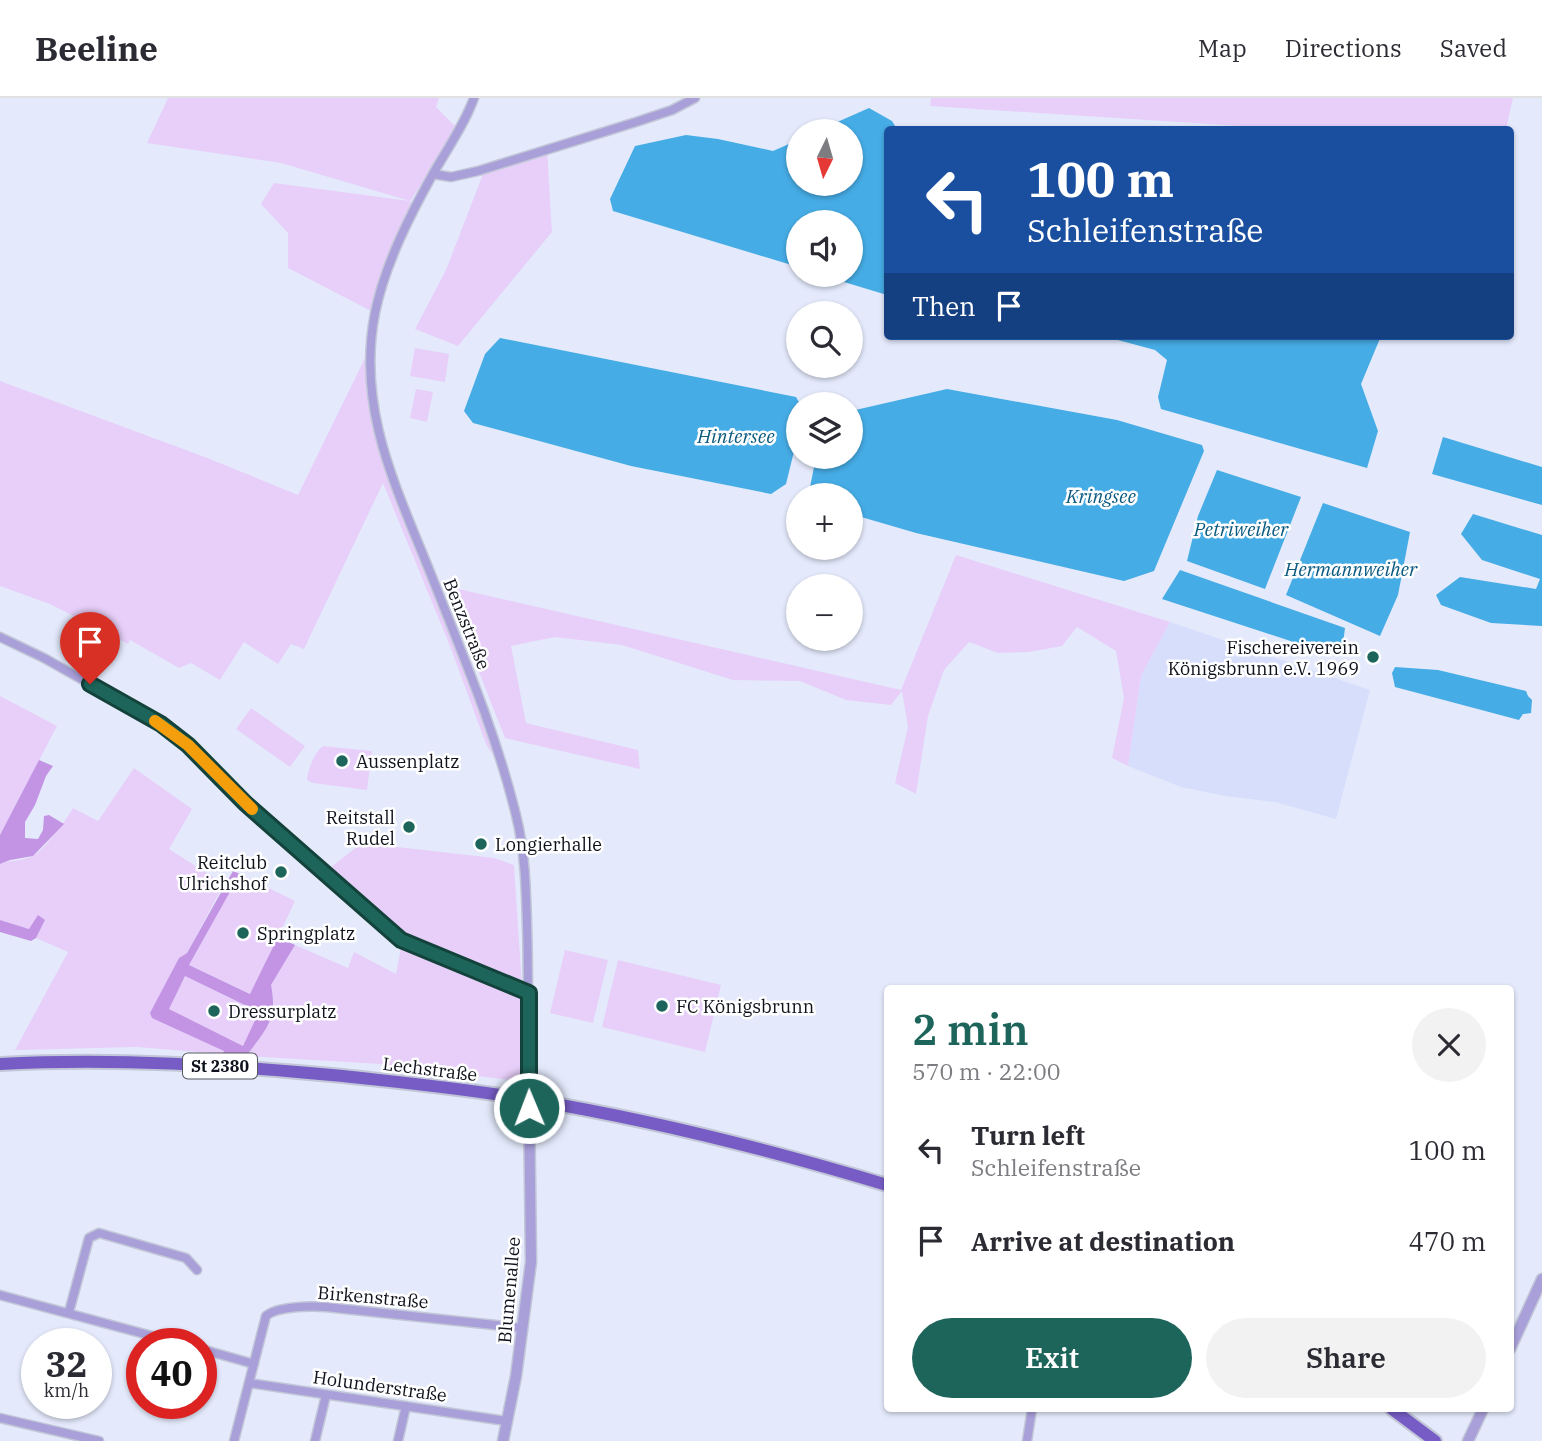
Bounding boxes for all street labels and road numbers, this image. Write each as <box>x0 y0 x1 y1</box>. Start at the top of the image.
street label: Benzstraße <box>438 575 496 673</box>
street label: Lechstraße <box>382 1052 478 1086</box>
road number: St 2380 <box>183 1054 257 1078</box>
street label: Blumenallee <box>493 1236 525 1344</box>
street label: Birkenstraße <box>317 1281 429 1313</box>
street label: Holunderstraße <box>312 1365 448 1407</box>

